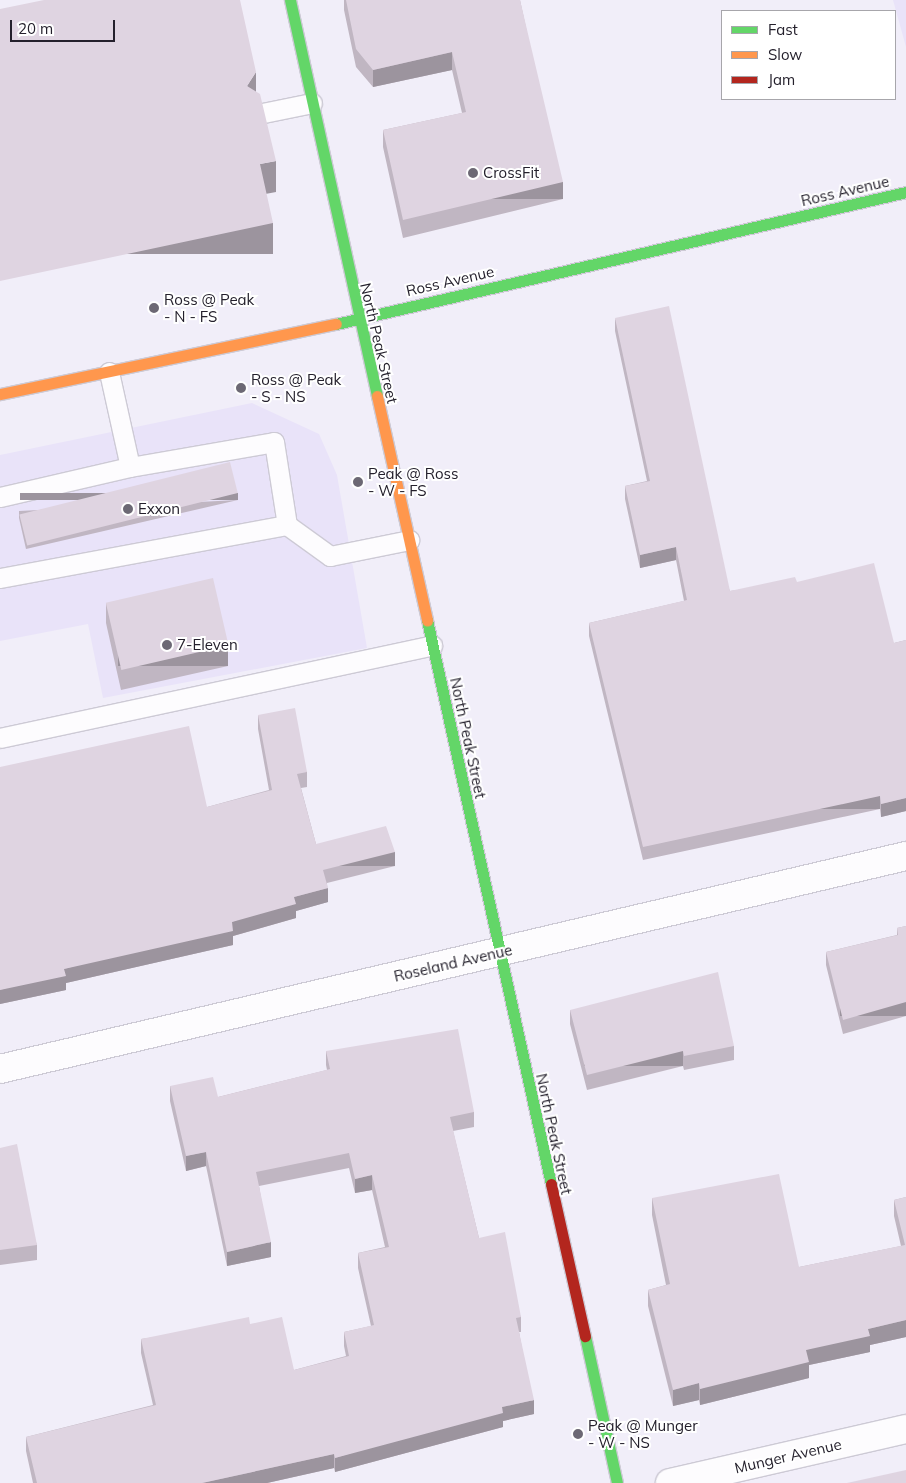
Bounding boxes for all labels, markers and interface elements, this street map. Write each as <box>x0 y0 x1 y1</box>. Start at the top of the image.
scale bar <box>12 10 118 42</box>
legend <box>721 10 896 100</box>
text: 20 m <box>18 19 53 38</box>
text: Fast <box>768 20 798 39</box>
text: Slow <box>768 45 802 64</box>
text: Jam <box>768 70 795 89</box>
place label: CrossFit <box>483 164 539 182</box>
marker: CrossFit <box>467 167 479 179</box>
street label: Ross Avenue <box>799 172 891 210</box>
street label: Ross Avenue <box>404 262 496 300</box>
street label: North Peak Street <box>356 281 402 405</box>
place label: Ross @ Peak - N - FS <box>164 290 254 325</box>
marker: Ross @ Peak - N - FS <box>148 302 160 314</box>
place label: Ross @ Peak - S - NS <box>251 370 341 405</box>
marker: Ross @ Peak - S - NS <box>235 382 247 394</box>
place label: Peak @ Ross - W - FS <box>368 464 458 499</box>
marker: Peak @ Ross - W - FS <box>352 476 364 488</box>
place label: Exxon <box>138 500 180 518</box>
marker: Exxon <box>122 503 134 515</box>
place label: 7-Eleven <box>177 636 238 654</box>
marker: 7-Eleven <box>161 639 173 651</box>
street label: North Peak Street <box>446 676 490 800</box>
street label: Roseland Avenue <box>392 941 514 985</box>
street label: North Peak Street <box>532 1072 576 1196</box>
place label: Peak @ Munger - W - NS <box>588 1416 698 1451</box>
marker: Peak @ Munger - W - NS <box>572 1428 584 1440</box>
street label: Munger Avenue <box>733 1435 843 1477</box>

